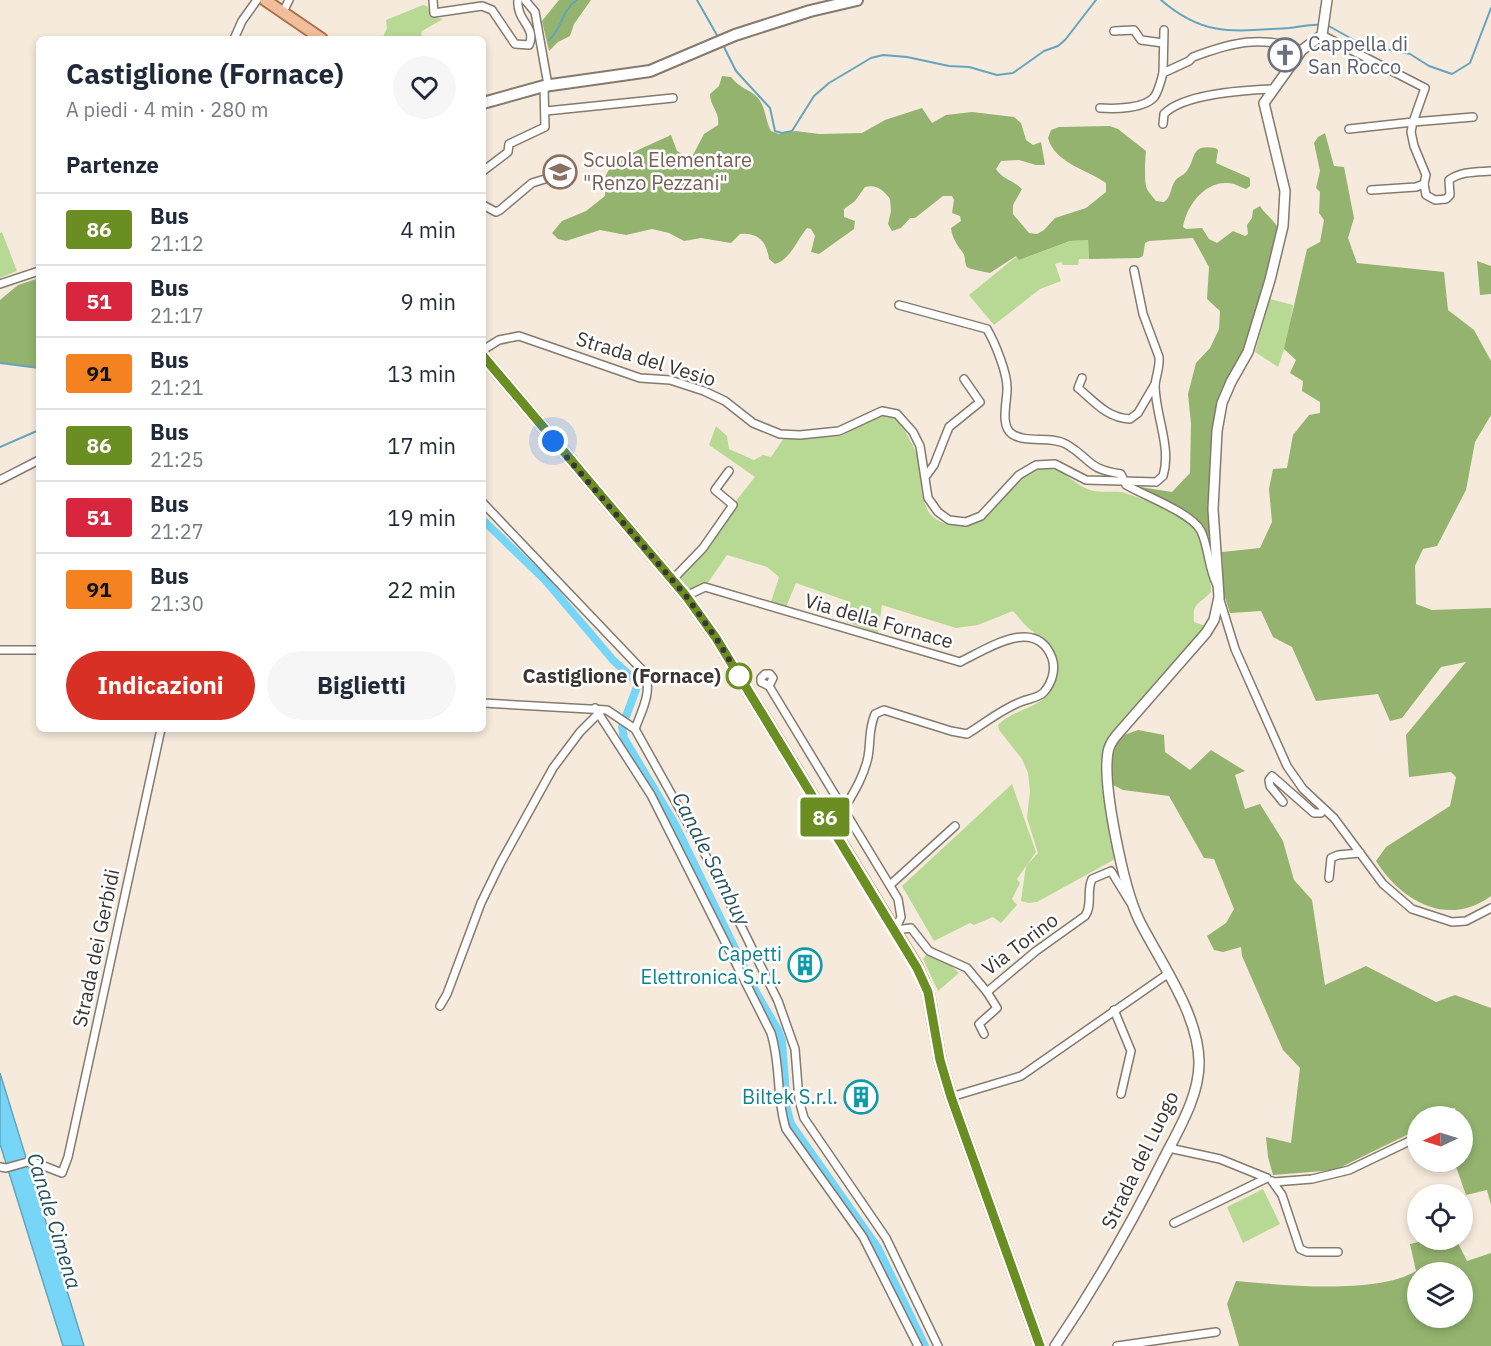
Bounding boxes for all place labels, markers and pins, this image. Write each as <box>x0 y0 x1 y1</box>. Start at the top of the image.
place label: Cappella di San Rocco <box>1308 30 1408 80</box>
church icon: Cappella di San Rocco <box>1267 37 1303 73</box>
place label: Scuola Elementare "Renzo Pezzani" <box>583 146 752 196</box>
school or university icon: Scuola Elementare "Renzo Pezzani" <box>542 154 578 190</box>
place label: Castiglione (Fornace) <box>523 662 721 689</box>
marker: Castiglione (Fornace) <box>726 663 752 689</box>
place label: Capetti Elettronica S.r.l. <box>640 940 782 990</box>
building icon: Capetti Elettronica S.r.l. <box>787 947 823 983</box>
building icon: Biltek S.r.l. <box>843 1079 879 1115</box>
place label: Biltek S.r.l. <box>742 1083 838 1110</box>

